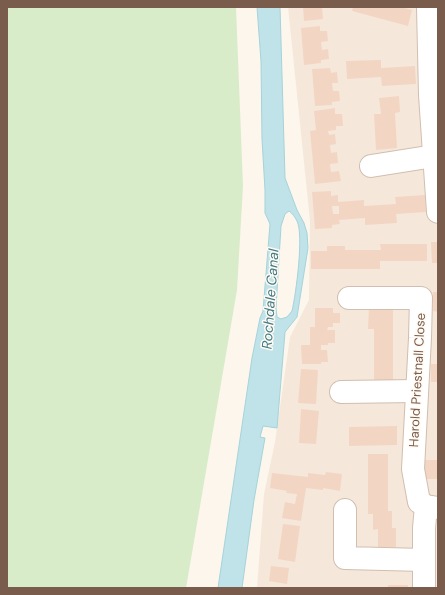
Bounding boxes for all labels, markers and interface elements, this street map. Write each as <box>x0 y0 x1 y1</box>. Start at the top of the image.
water label: Rochdale Canal <box>258 247 283 350</box>
street label: Harold Priestnall Close <box>405 312 429 448</box>

